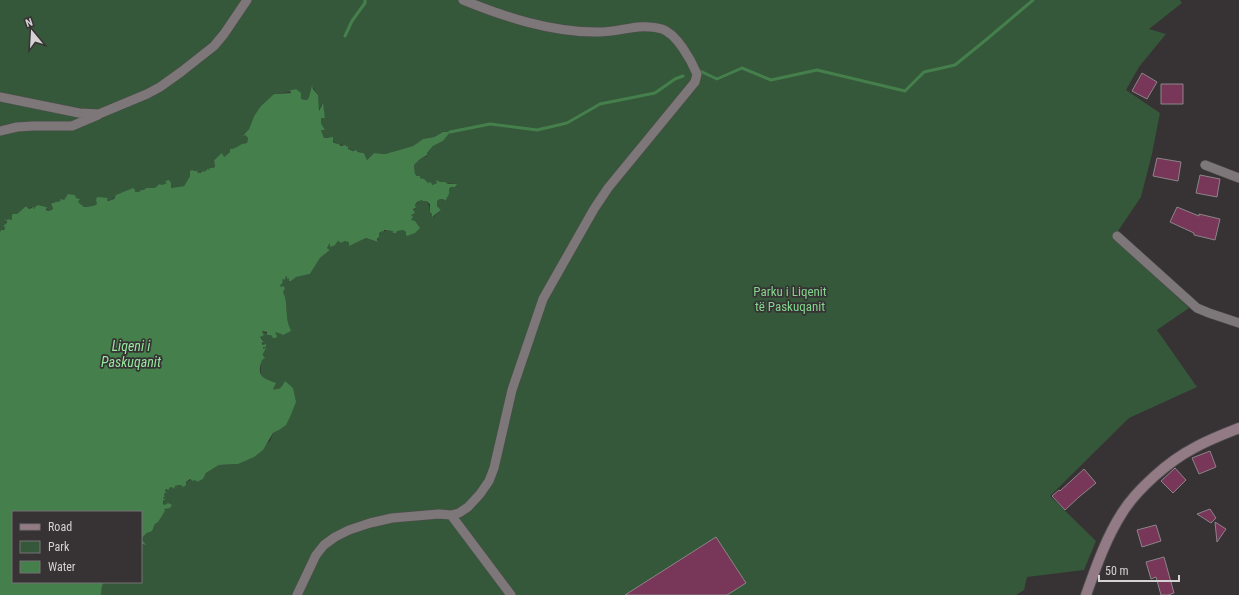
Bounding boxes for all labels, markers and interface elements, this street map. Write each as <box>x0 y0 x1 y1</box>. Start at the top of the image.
north arrow <box>12 12 52 52</box>
text: N <box>24 16 35 30</box>
park label: Parku i Liqenit të Paskuqanit <box>753 284 827 314</box>
water label: Liqeni i Paskuqanit <box>101 338 162 370</box>
legend <box>12 511 142 583</box>
text: Road <box>48 520 72 534</box>
text: Park <box>48 540 70 554</box>
scale bar <box>1099 557 1179 583</box>
text: Water <box>48 560 76 574</box>
text: 50 m <box>1105 564 1129 578</box>

